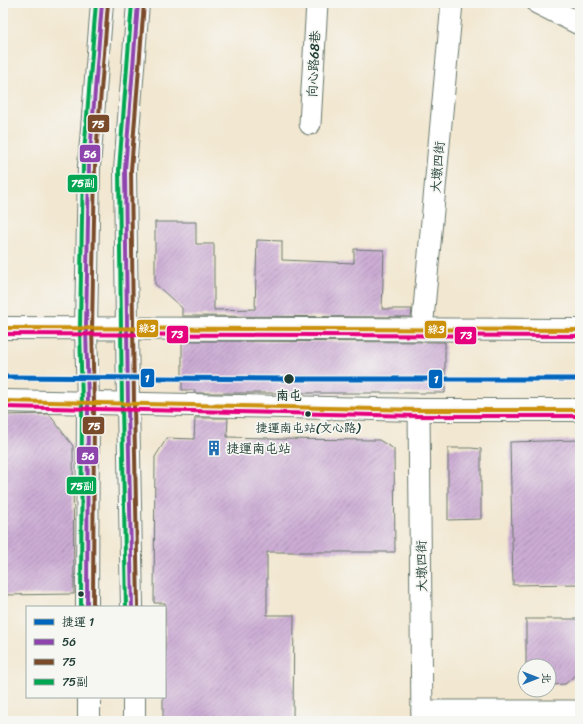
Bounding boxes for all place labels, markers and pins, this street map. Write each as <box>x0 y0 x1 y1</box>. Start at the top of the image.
marker: 南屯 <box>282 372 296 386</box>
place label: 南屯 <box>276 384 302 407</box>
marker: 捷運南屯站(文心路) <box>303 409 313 419</box>
place label: 捷運南屯站(文心路) <box>256 417 361 439</box>
place label: 捷運南屯站 <box>226 437 291 460</box>
building icon: 捷運南屯站 <box>205 439 223 457</box>
unlabelled marker <box>76 589 86 599</box>

